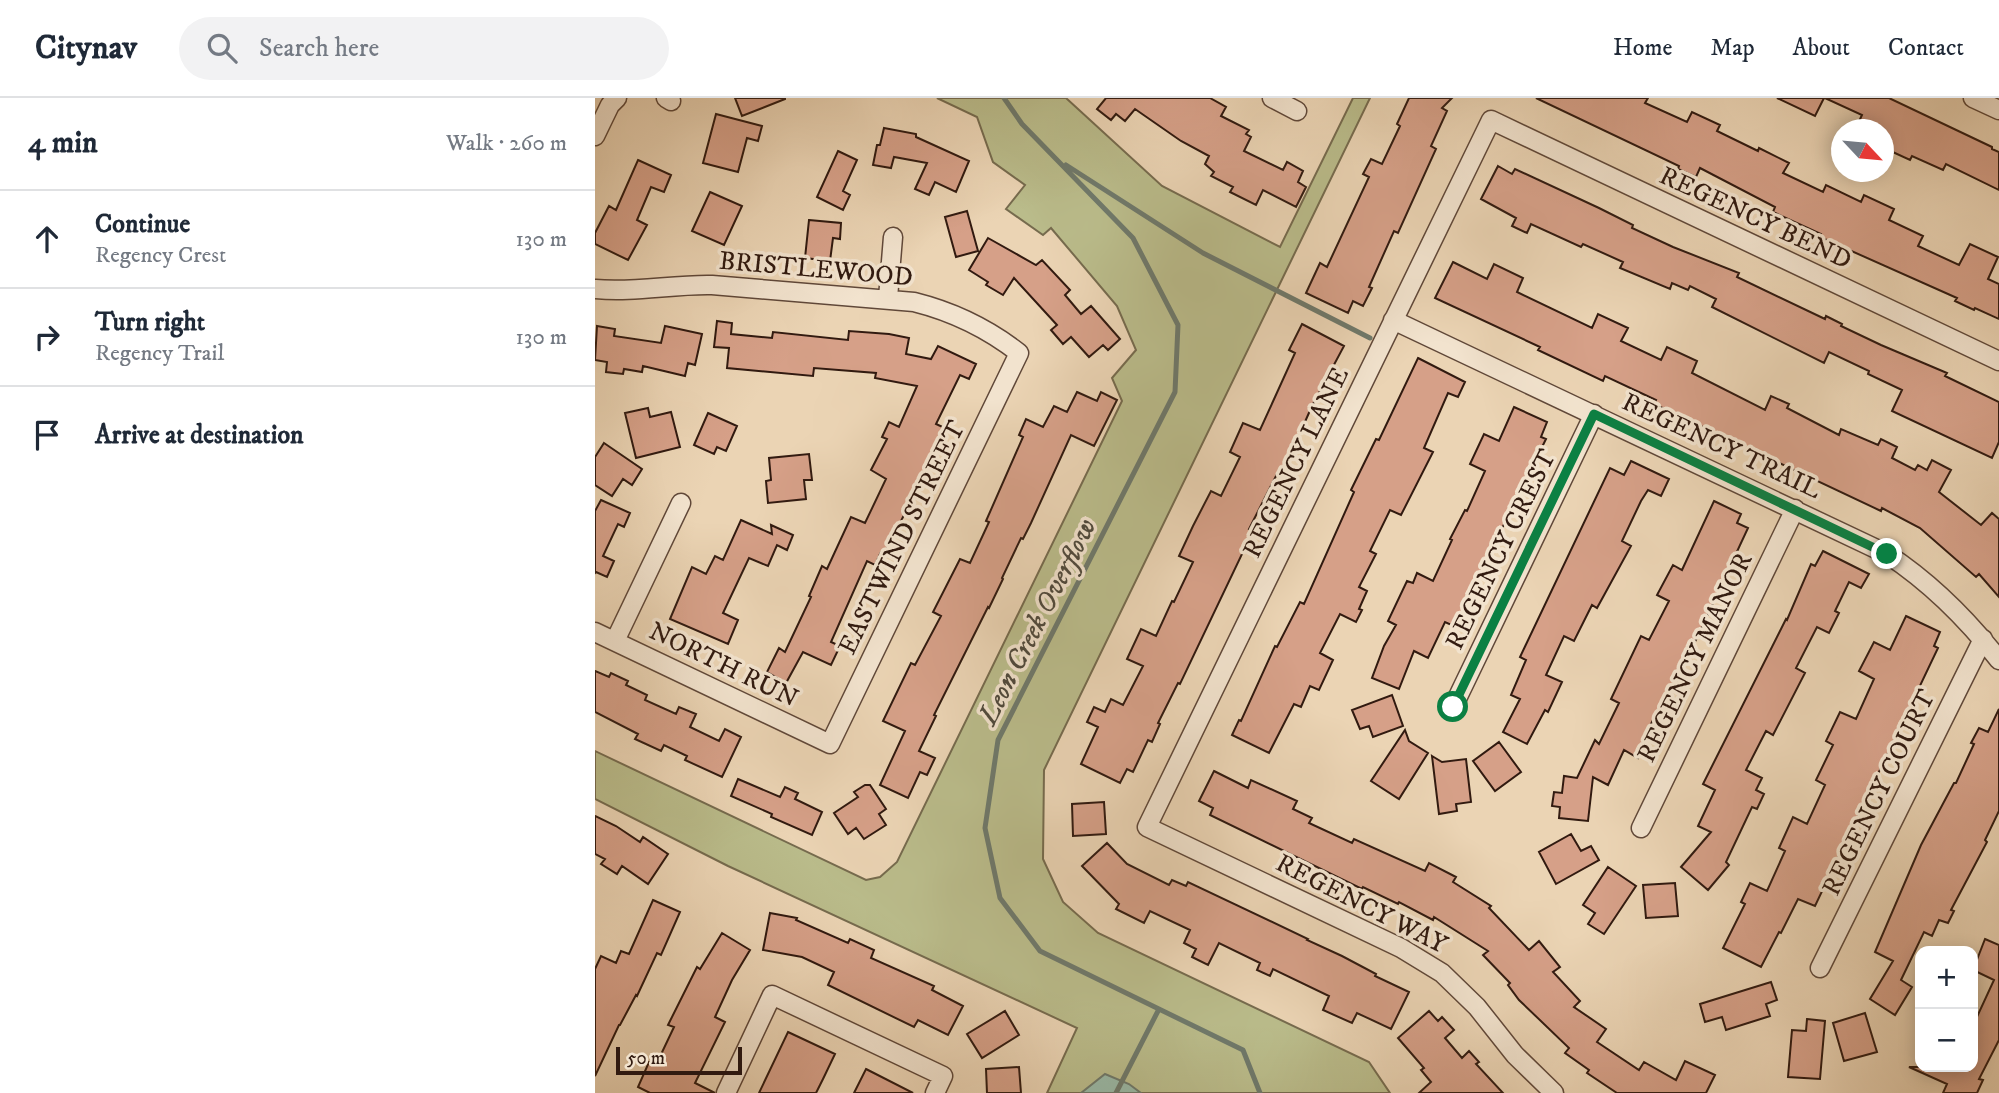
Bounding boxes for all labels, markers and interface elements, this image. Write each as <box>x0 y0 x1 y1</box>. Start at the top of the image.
search box <box>179 17 669 80</box>
text: Citynav <box>35 28 137 69</box>
icon: search <box>203 29 241 67</box>
text: Search here <box>259 32 379 65</box>
text: Home <box>1613 33 1672 63</box>
text: Map <box>1710 33 1755 63</box>
text: About <box>1793 33 1850 63</box>
text: Contact <box>1888 33 1964 63</box>
north arrow <box>1831 119 1894 182</box>
text: 4 min <box>28 125 98 162</box>
text: Walk · 260 m <box>446 129 567 158</box>
street label: REGENCY BEND <box>1654 159 1857 277</box>
text: Continue <box>95 208 190 241</box>
icon: ahead <box>28 220 66 258</box>
text: 130 m <box>515 225 567 254</box>
text: Regency Crest <box>95 241 226 270</box>
street label: BRISTLEWOOD <box>718 245 914 294</box>
text: Turn right <box>95 306 205 339</box>
icon: right <box>28 318 66 356</box>
text: 130 m <box>515 323 567 352</box>
text: Regency Trail <box>95 339 224 368</box>
street label: REGENCY LANE <box>1236 362 1357 563</box>
street label: REGENCY TRAIL <box>1617 386 1826 507</box>
street label: EASTWIND STREET <box>831 415 974 660</box>
icon: arrive <box>28 416 66 454</box>
text: Arrive at destination <box>95 419 304 452</box>
street label: REGENCY CREST <box>1439 444 1564 655</box>
water label: Leon Creek Overflow <box>969 513 1104 732</box>
route end <box>1871 538 1902 569</box>
street label: REGENCY MANOR <box>1630 547 1760 768</box>
street label: NORTH RUN <box>643 615 803 716</box>
street label: REGENCY COURT <box>1815 684 1944 901</box>
route start <box>1437 691 1468 722</box>
street label: REGENCY WAY <box>1270 847 1453 962</box>
map controls <box>1915 946 1978 1072</box>
button: + <box>1915 946 1978 1009</box>
button: − <box>1915 1009 1978 1072</box>
scale bar <box>616 1044 742 1076</box>
text: 50 m <box>627 1047 665 1070</box>

